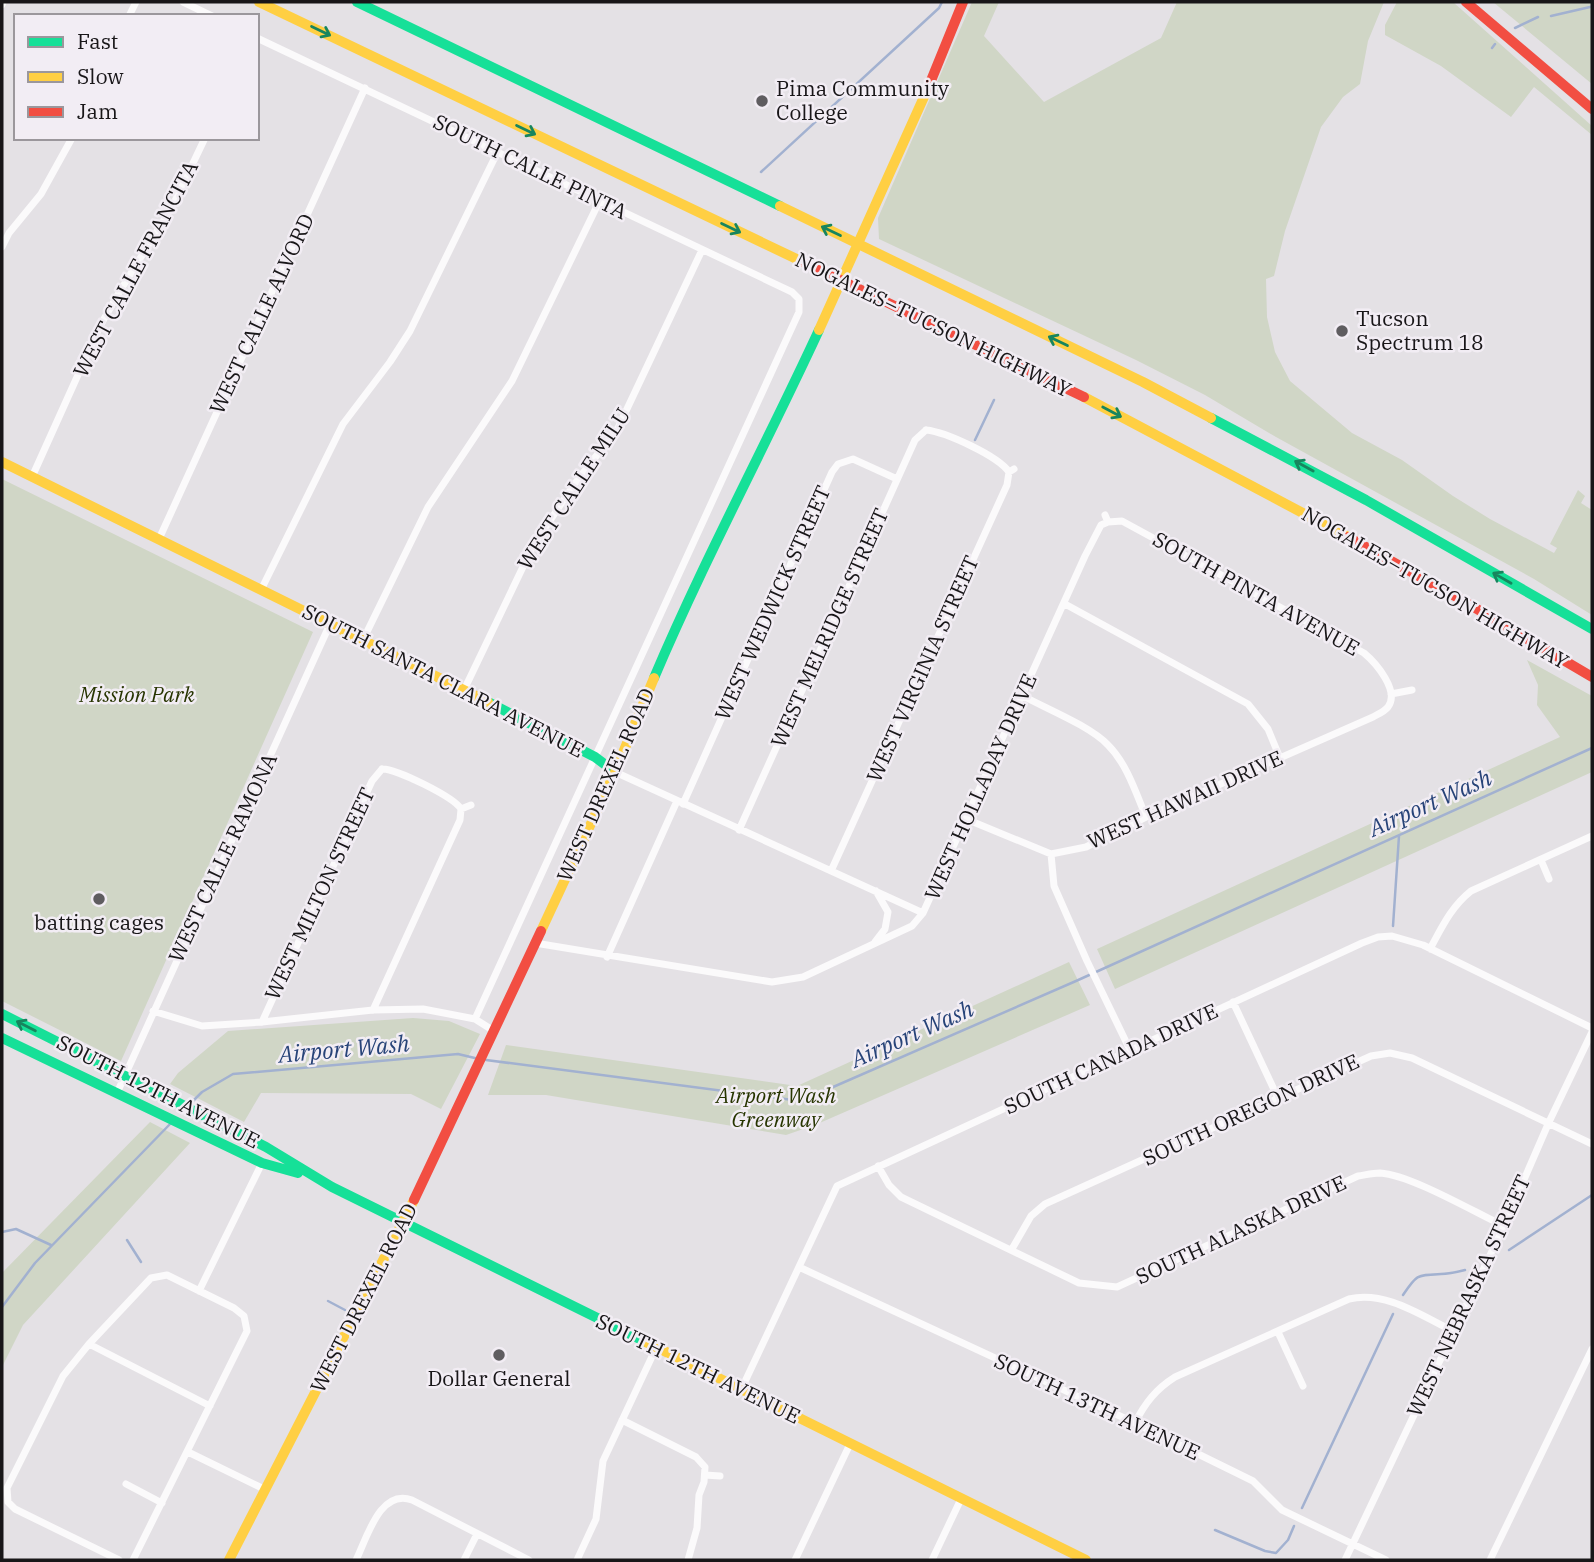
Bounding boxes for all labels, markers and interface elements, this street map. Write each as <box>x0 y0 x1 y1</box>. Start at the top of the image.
legend <box>14 14 259 140</box>
one-way arrow <box>310 25 331 39</box>
text: Fast <box>77 27 118 55</box>
text: Slow <box>77 62 124 90</box>
place label: Pima Community College <box>776 74 950 126</box>
marker: Pima Community College <box>754 93 770 109</box>
text: Jam <box>77 97 118 125</box>
street label: SOUTH CALLE PINTA <box>429 107 633 226</box>
one-way arrow <box>515 123 536 137</box>
street label: WEST CALLE FRANCITA <box>66 155 204 382</box>
street label: WEST CALLE ALVORD <box>202 209 320 418</box>
one-way arrow <box>720 222 741 235</box>
one-way arrow <box>821 224 842 237</box>
street label: NOGALES–TUCSON HIGHWAY <box>791 245 1076 403</box>
place label: Tucson Spectrum 18 <box>1356 304 1484 356</box>
marker: Tucson Spectrum 18 <box>1334 323 1350 339</box>
one-way arrow <box>1048 333 1069 347</box>
street label: WEST CALLE MILU <box>510 402 636 575</box>
one-way arrow <box>1101 406 1122 419</box>
one-way arrow <box>1294 459 1315 473</box>
street label: WEST WEDWICK STREET <box>708 481 837 724</box>
street label: NOGALES–TUCSON HIGHWAY <box>1297 499 1574 675</box>
street label: WEST MELRIDGE STREET <box>764 504 895 752</box>
street label: SOUTH PINTA AVENUE <box>1148 525 1365 662</box>
street label: WEST VIRGINIA STREET <box>859 551 985 786</box>
one-way arrow <box>1493 571 1513 585</box>
street label: SOUTH SANTA CLARA AVENUE <box>298 597 589 764</box>
street label: WEST HOLLADAY DRIVE <box>917 669 1043 904</box>
park label: Mission Park <box>78 680 196 708</box>
street label: WEST DREXEL ROAD <box>550 683 660 886</box>
street label: WEST HAWAII DRIVE <box>1082 743 1287 855</box>
street label: WEST CALLE RAMONA <box>161 748 283 967</box>
water label: Airport Wash <box>1362 762 1496 843</box>
street label: WEST MILTON STREET <box>258 783 381 1004</box>
marker: batting cages <box>91 891 107 907</box>
place label: batting cages <box>34 908 164 936</box>
water label: Airport Wash <box>844 993 978 1074</box>
street label: SOUTH CANADA DRIVE <box>999 996 1222 1120</box>
one-way arrow <box>16 1018 37 1032</box>
water label: Airport Wash <box>275 1027 411 1069</box>
street label: SOUTH 12TH AVENUE <box>52 1028 265 1154</box>
street label: SOUTH OREGON DRIVE <box>1138 1047 1363 1172</box>
park label: Airport Wash Greenway <box>714 1081 836 1133</box>
street label: SOUTH ALASKA DRIVE <box>1131 1168 1350 1290</box>
street label: WEST NEBRASKA STREET <box>1400 1170 1537 1421</box>
street label: WEST DREXEL ROAD <box>303 1198 423 1397</box>
street label: SOUTH 12TH AVENUE <box>592 1306 805 1430</box>
street label: SOUTH 13TH AVENUE <box>990 1346 1205 1466</box>
marker: Dollar General <box>491 1347 507 1363</box>
place label: Dollar General <box>427 1364 571 1392</box>

